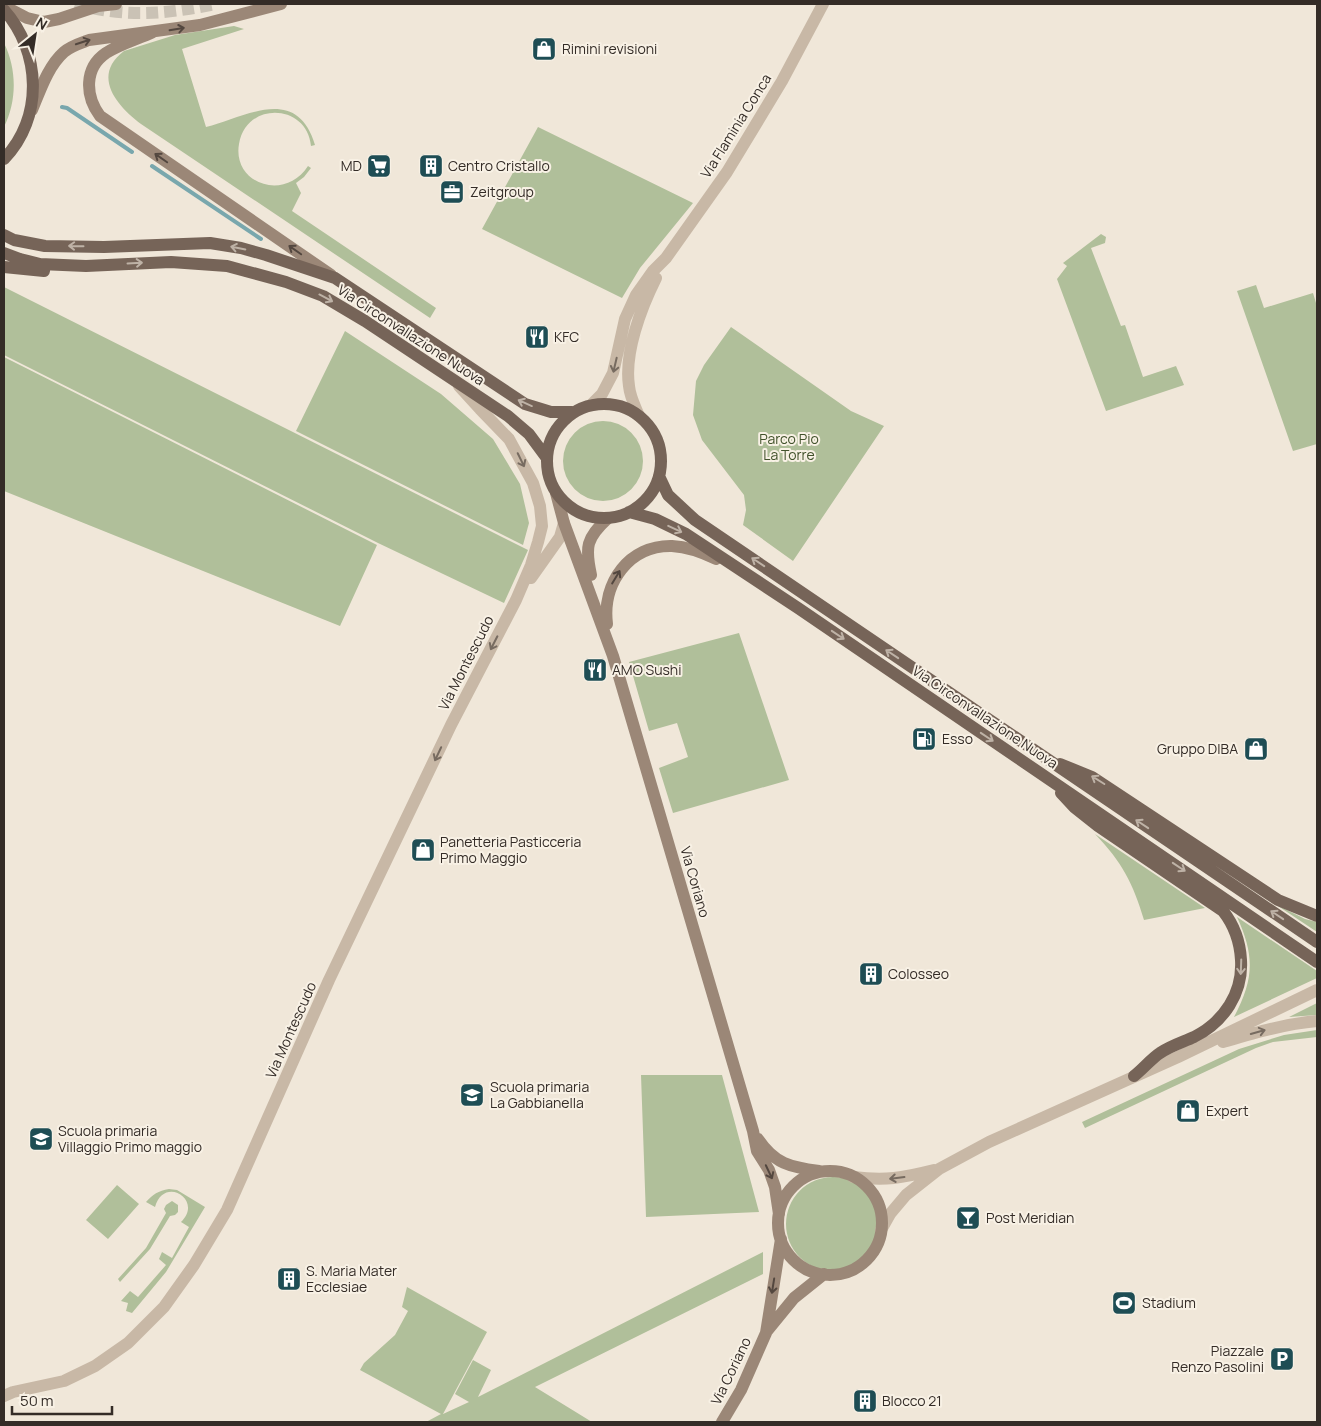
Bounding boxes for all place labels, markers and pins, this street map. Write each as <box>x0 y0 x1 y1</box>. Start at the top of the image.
shop icon: Rimini revisioni <box>531 36 557 62</box>
place label: Rimini revisioni <box>562 39 657 58</box>
supermarket icon: MD <box>366 153 392 179</box>
building icon: Centro Cristallo <box>418 153 444 179</box>
place label: MD <box>341 156 362 175</box>
place label: Centro Cristallo <box>448 156 550 175</box>
office icon: Zeitgroup <box>439 179 465 205</box>
place label: Zeitgroup <box>470 182 534 201</box>
restaurant icon: KFC <box>524 324 550 350</box>
place label: KFC <box>554 327 579 346</box>
restaurant icon: AMO Sushi <box>582 657 608 683</box>
place label: AMO Sushi <box>612 660 681 679</box>
fuel station icon: Esso <box>911 726 937 752</box>
place label: Esso <box>942 729 973 748</box>
shop icon: Gruppo DIBA <box>1243 736 1269 762</box>
place label: Gruppo DIBA <box>1157 739 1238 758</box>
place label: Panetteria Pasticceria Primo Maggio <box>440 832 581 867</box>
shop icon: Panetteria Pasticceria Primo Maggio <box>410 837 436 863</box>
building icon: Colosseo <box>858 961 884 987</box>
place label: Colosseo <box>888 964 949 983</box>
place label: Scuola primaria La Gabbianella <box>490 1077 589 1112</box>
school or university icon: Scuola primaria La Gabbianella <box>459 1082 485 1108</box>
shop icon: Expert <box>1175 1098 1201 1124</box>
place label: Expert <box>1206 1101 1249 1120</box>
place label: Scuola primaria Villaggio Primo maggio <box>58 1121 202 1156</box>
school or university icon: Scuola primaria Villaggio Primo maggio <box>28 1126 54 1152</box>
bar icon: Post Meridian <box>955 1205 981 1231</box>
place label: Post Meridian <box>986 1208 1074 1227</box>
place label: S. Maria Mater Ecclesiae <box>306 1261 397 1296</box>
building icon: S. Maria Mater Ecclesiae <box>276 1266 302 1292</box>
sports icon: Stadium <box>1111 1290 1137 1316</box>
place label: Stadium <box>1142 1293 1196 1312</box>
place label: Piazzale Renzo Pasolini <box>1171 1341 1264 1376</box>
parking icon: Piazzale Renzo Pasolini <box>1269 1346 1295 1372</box>
building icon: Blocco 21 <box>852 1388 878 1414</box>
place label: Blocco 21 <box>882 1391 942 1410</box>

